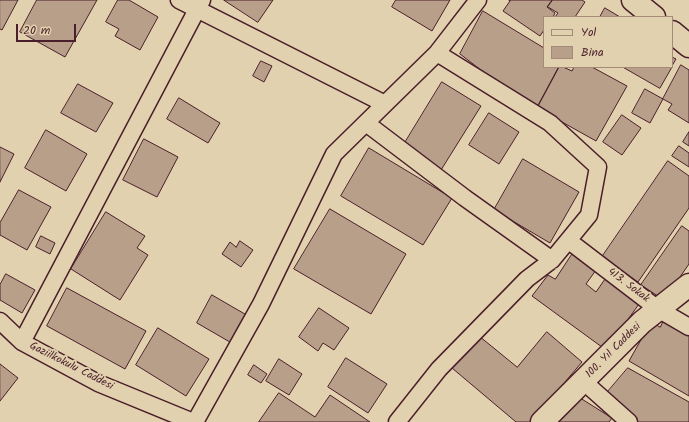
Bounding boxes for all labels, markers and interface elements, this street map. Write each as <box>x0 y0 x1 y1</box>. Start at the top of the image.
scale bar <box>18 16 78 42</box>
legend <box>543 16 673 68</box>
text: 20 m <box>23 21 50 40</box>
text: Yol <box>581 23 596 42</box>
text: Bina <box>581 43 604 62</box>
street label: 413. Sokak <box>604 266 652 306</box>
street label: 100. Yıl Caddesi <box>584 321 644 381</box>
street label: Gaziilkokulu Caddesi <box>27 340 115 394</box>

